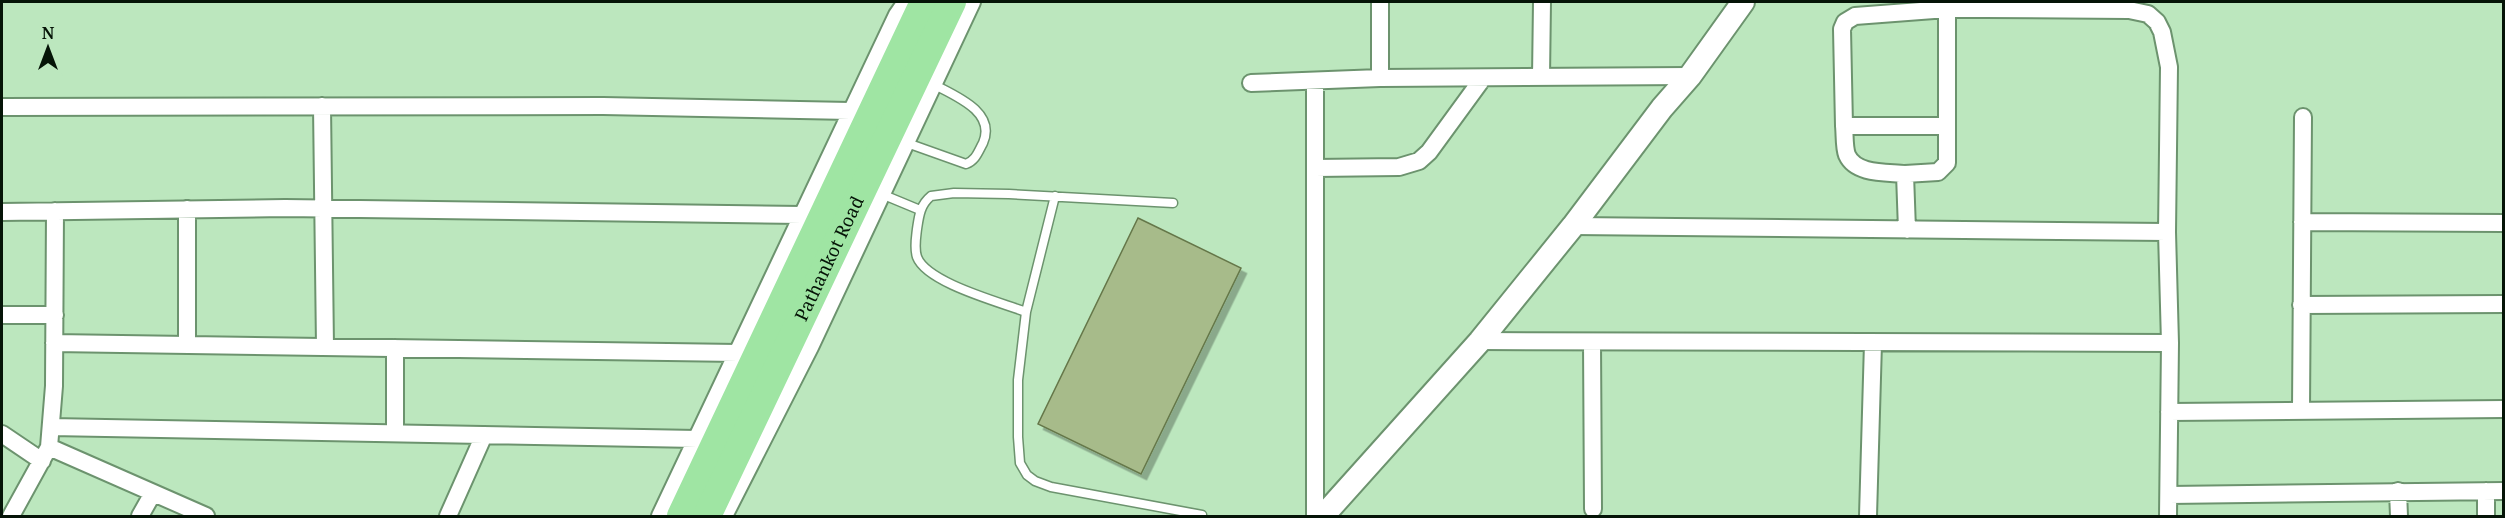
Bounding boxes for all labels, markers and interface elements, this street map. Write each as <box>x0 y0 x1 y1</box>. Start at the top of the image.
north arrow <box>18 18 78 78</box>
text: N <box>42 22 55 44</box>
street label: Pathankot Road <box>789 192 869 325</box>

